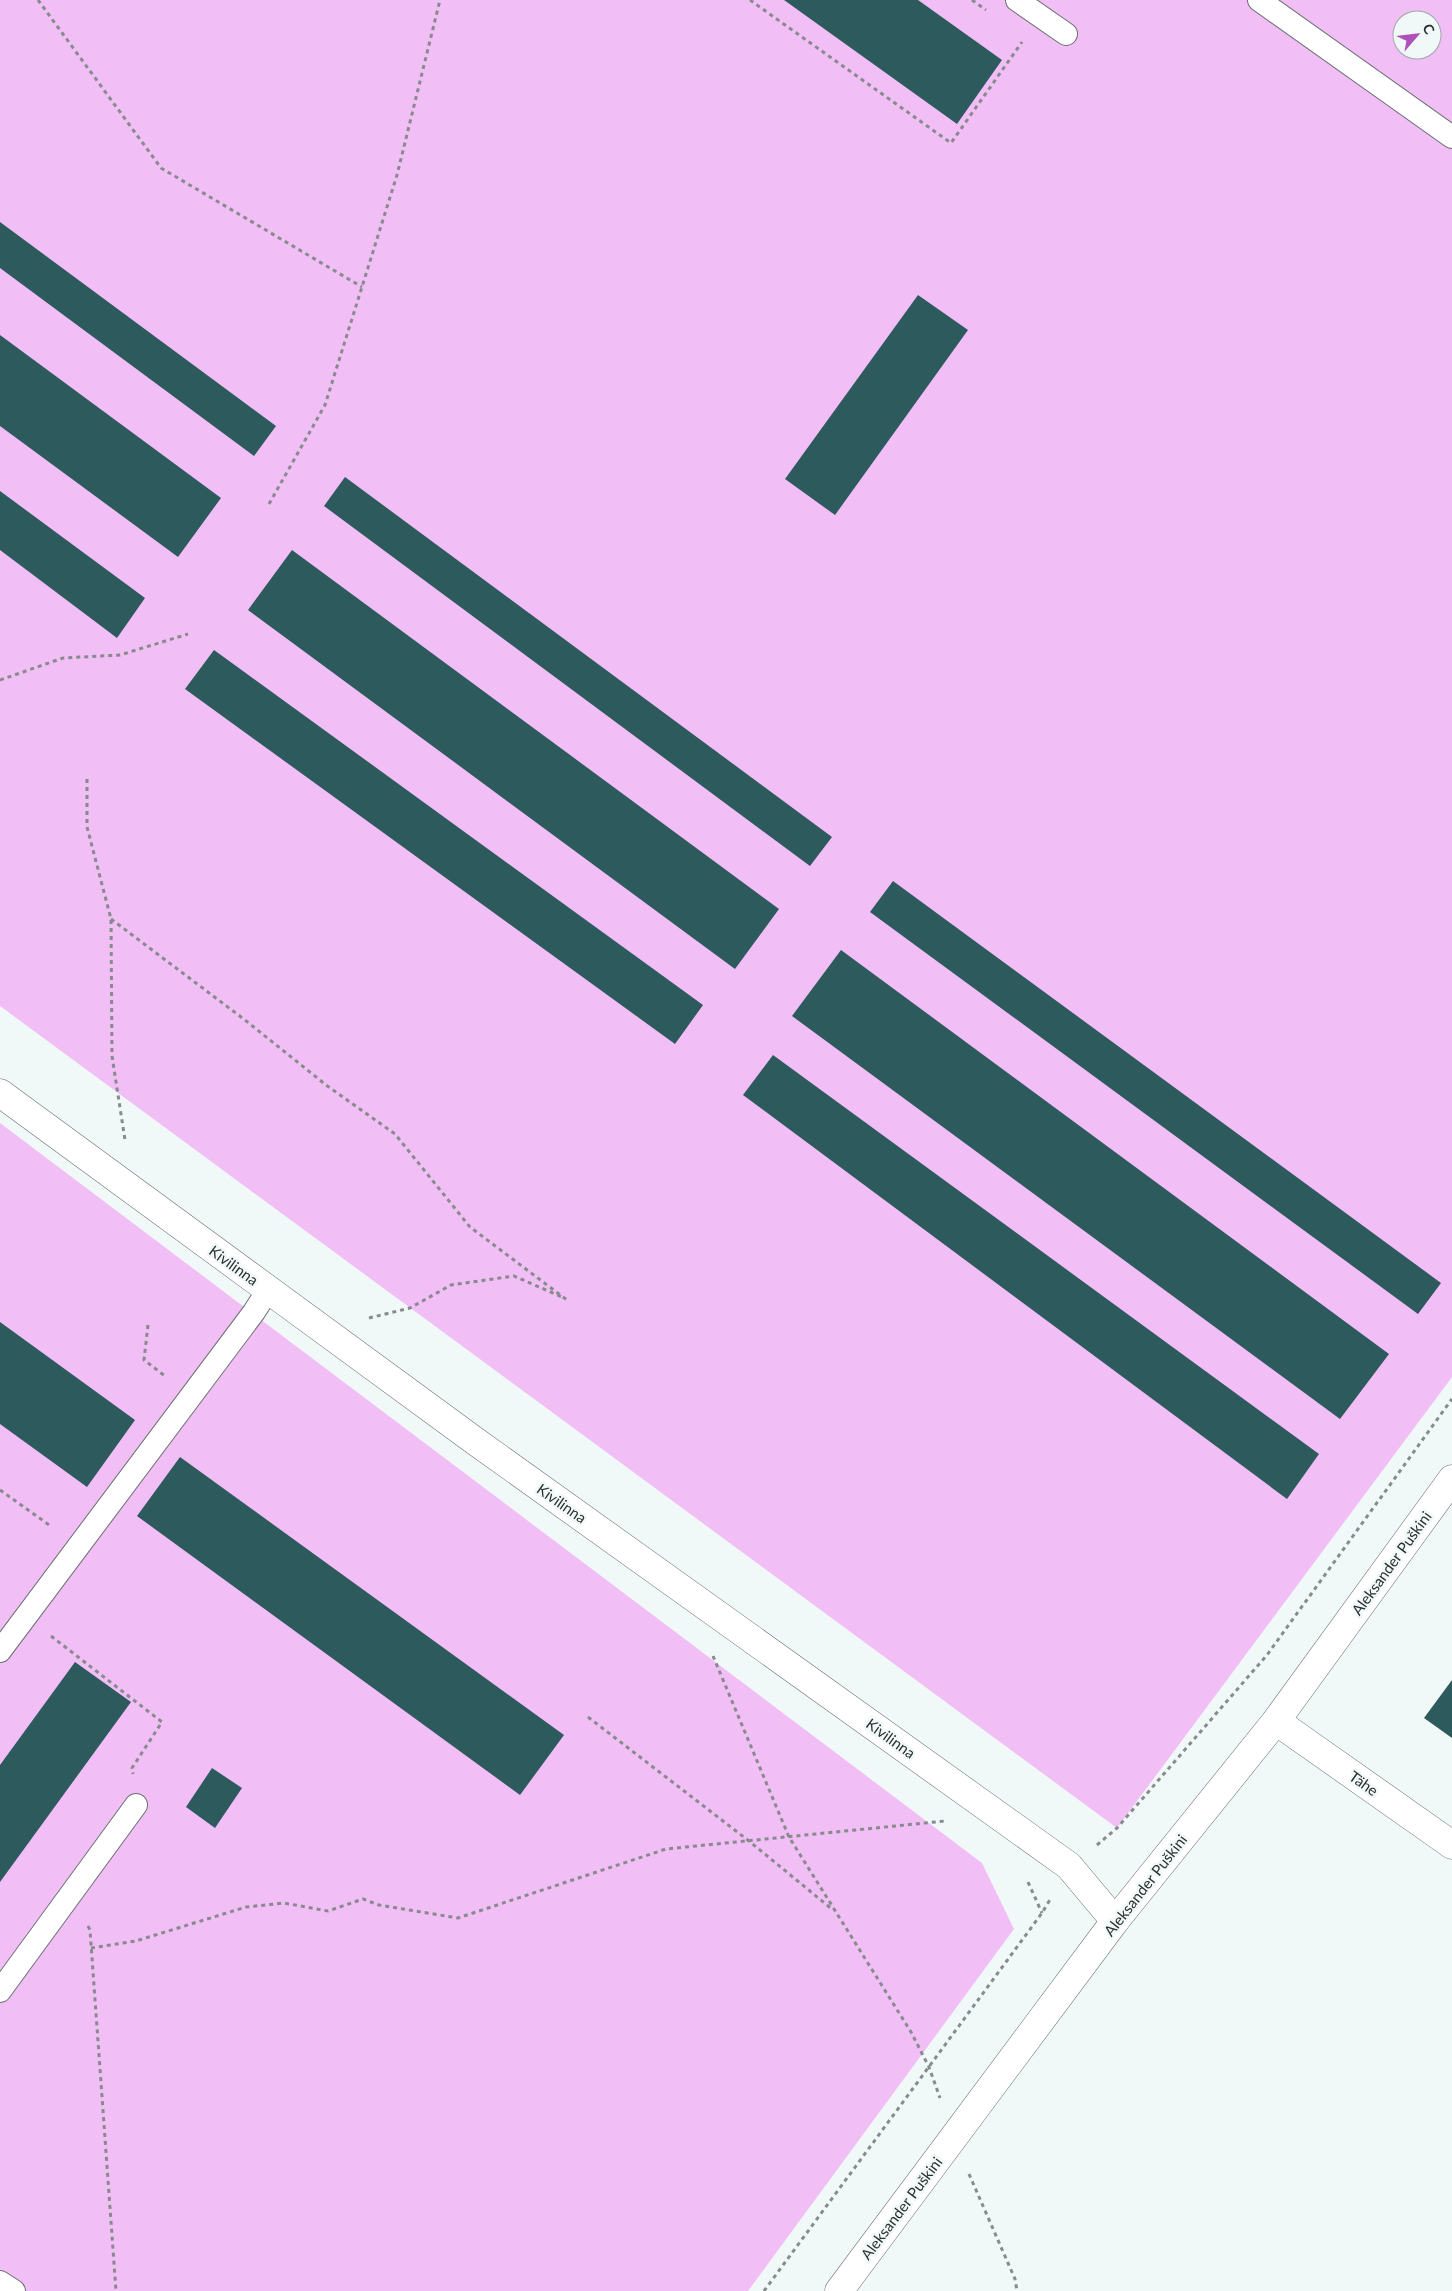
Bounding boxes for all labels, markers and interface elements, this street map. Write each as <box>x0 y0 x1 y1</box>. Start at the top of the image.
north arrow <box>1392 10 1442 60</box>
text: С <box>1419 21 1439 37</box>
street label: Kivilinna <box>206 1241 262 1289</box>
street label: Kivilinna <box>534 1480 590 1526</box>
street label: Aleksander Puškini <box>1347 1508 1435 1618</box>
street label: Kivilinna <box>863 1714 919 1762</box>
street label: Tähe <box>1346 1767 1382 1799</box>
street label: Aleksander Puškini <box>1100 1831 1190 1939</box>
street label: Aleksander Puškini <box>857 2153 945 2263</box>

